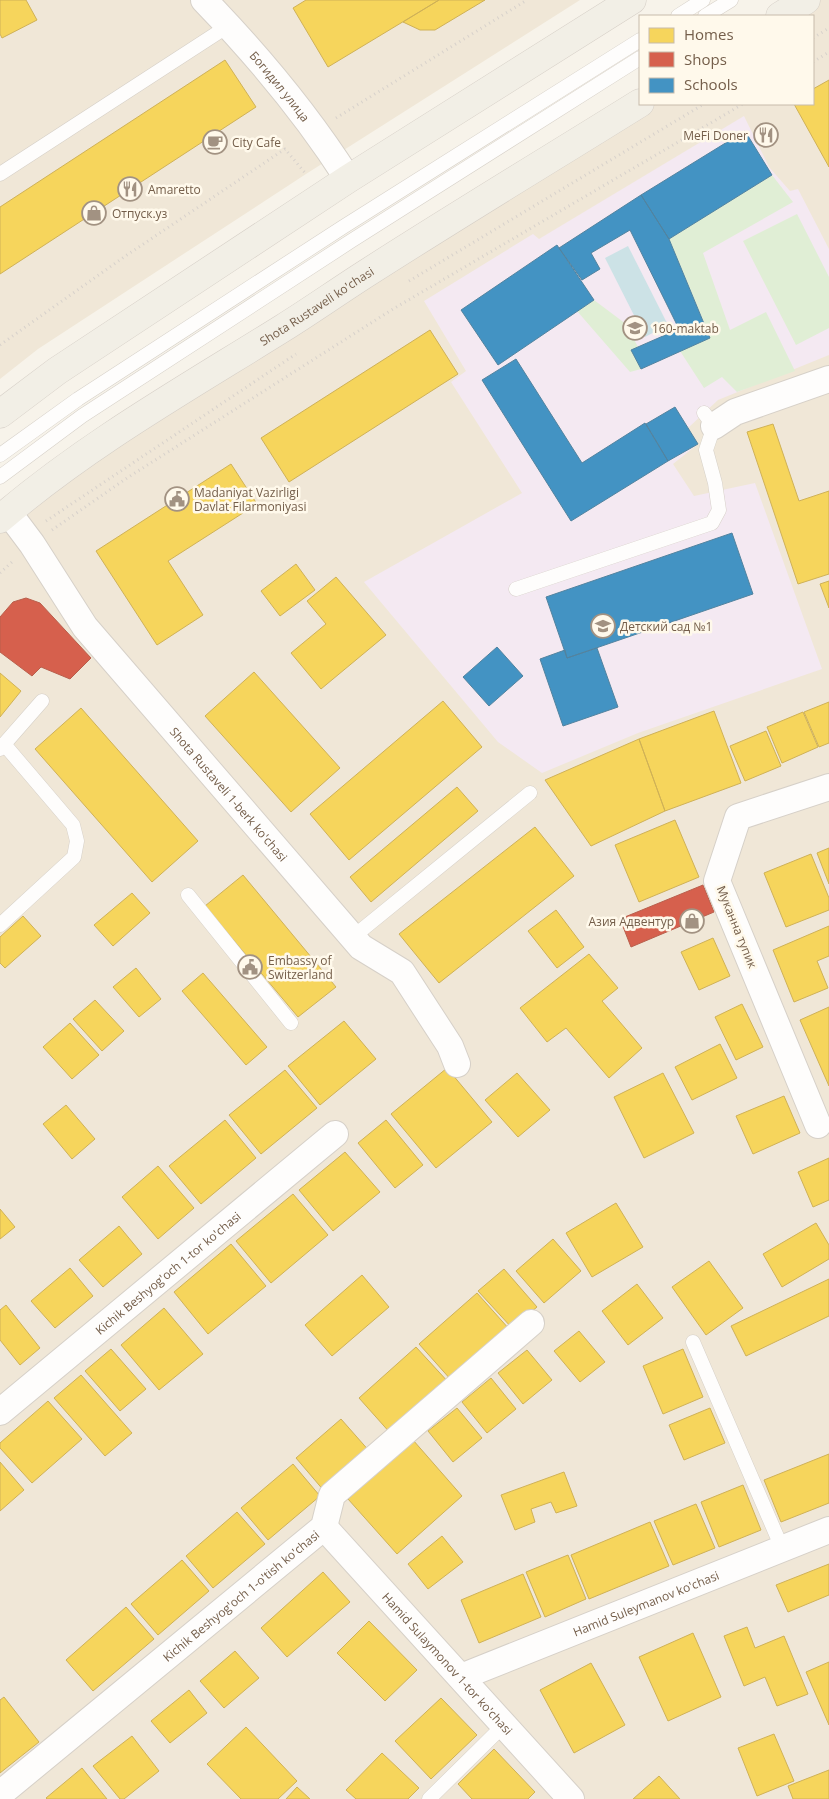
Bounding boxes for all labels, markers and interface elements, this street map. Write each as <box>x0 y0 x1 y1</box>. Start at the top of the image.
legend <box>639 15 814 105</box>
text: Homes <box>684 24 734 44</box>
street label: Богидил улица <box>246 47 314 125</box>
text: Shops <box>684 49 727 69</box>
text: Schools <box>684 74 738 94</box>
restaurant icon: MeFi Doner <box>753 122 779 148</box>
place label: MeFi Doner <box>683 127 748 144</box>
cafe icon: City Cafe <box>202 129 228 155</box>
place label: City Cafe <box>232 134 281 151</box>
restaurant icon: Amaretto <box>117 176 143 202</box>
place label: Amaretto <box>148 181 201 198</box>
shop icon: Отпуск.уз <box>81 200 107 226</box>
place label: Отпуск.уз <box>112 205 168 222</box>
street label: Shota Rustaveli ko'chasi <box>256 262 377 349</box>
school or university icon: 160-maktab <box>622 315 648 341</box>
place label: 160-maktab <box>652 320 719 337</box>
place label: Madaniyat Vazirligi Davlat Filarmoniyasi <box>194 484 306 515</box>
public building icon: Madaniyat Vazirligi Davlat Filarmoniyasi <box>164 486 190 512</box>
school or university icon: Детский сад №1 <box>590 613 616 639</box>
place label: Детский сад №1 <box>620 618 712 635</box>
street label: Shota Rustaveli 1-berk ko'chasi <box>166 723 292 865</box>
street label: Муканна тупик <box>713 883 762 972</box>
shop icon: Азия Адвентур <box>679 908 705 934</box>
place label: Азия Адвентур <box>589 913 674 930</box>
place label: Embassy of Switzerland <box>268 952 333 983</box>
public building icon: Embassy of Switzerland <box>237 954 263 980</box>
street label: Kichik Beshyog'och 1-tor ko'chasi <box>91 1207 244 1338</box>
street label: Kichik Beshyog'och 1-o'tish ko'chasi <box>159 1526 323 1665</box>
street label: Hamid Suleymanov ko'chasi <box>570 1566 721 1640</box>
street label: Hamid Sulaymonov 1-tor ko'chasi <box>379 1588 517 1738</box>

